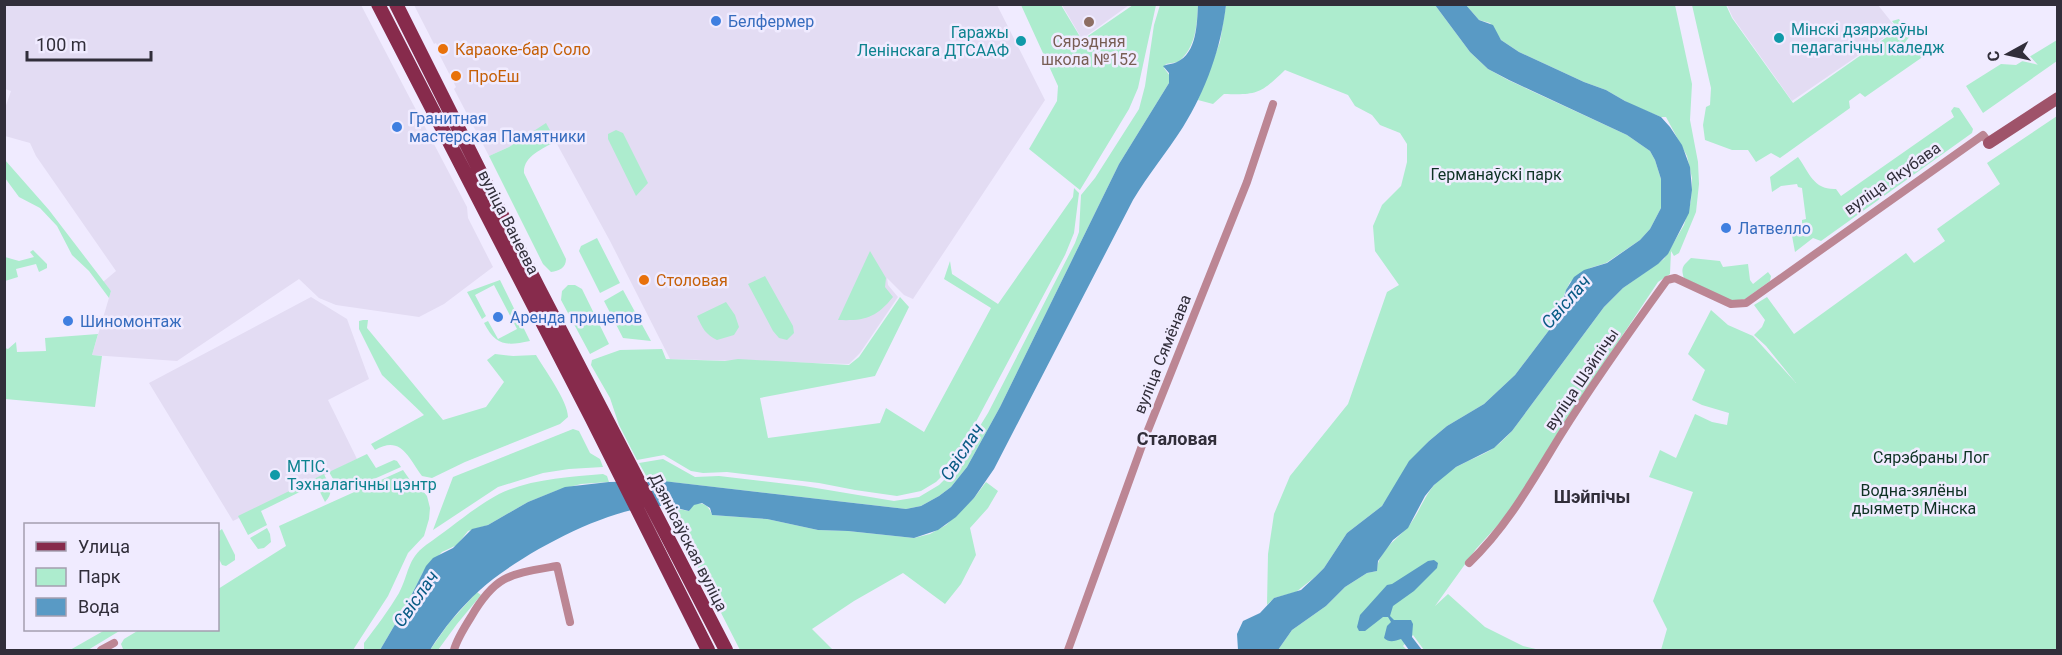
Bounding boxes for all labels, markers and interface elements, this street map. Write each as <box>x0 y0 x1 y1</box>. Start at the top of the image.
place label: Белфермер <box>728 12 814 31</box>
marker: Белфермер <box>709 14 723 28</box>
marker: Сярэдняя школа №152 <box>1082 15 1096 29</box>
place label: Мінскі дзяржаўны педагагічны каледж <box>1791 20 1945 57</box>
place label: Гаражы Ленінскага ДТСААФ <box>857 23 1009 60</box>
scale bar <box>27 24 152 62</box>
north arrow <box>1978 24 2038 84</box>
marker: Мінскі дзяржаўны педагагічны каледж <box>1772 31 1786 45</box>
place label: Сярэдняя школа №152 <box>1041 32 1137 69</box>
text: 100 m <box>36 34 87 55</box>
marker: Гаражы Ленінскага ДТСААФ <box>1014 34 1028 48</box>
place label: Караоке-бар Соло <box>455 40 591 59</box>
marker: Караоке-бар Соло <box>436 42 450 56</box>
text: С <box>1984 50 2004 63</box>
place label: ПроЕш <box>468 67 520 86</box>
marker: ПроЕш <box>449 69 463 83</box>
place label: Гранитная мастерская Памятники <box>409 109 586 146</box>
marker: Гранитная мастерская Памятники <box>390 120 404 134</box>
street label: вуліца Якубава <box>1840 138 1944 219</box>
park label: Германаўскі парк <box>1430 165 1562 184</box>
street label: вуліца Ванеева <box>474 167 543 277</box>
place label: Латвелло <box>1738 219 1811 238</box>
marker: Латвелло <box>1719 221 1733 235</box>
place label: Столовая <box>656 271 728 290</box>
water label: Свіслач <box>1537 271 1594 333</box>
marker: Столовая <box>637 273 651 287</box>
street label: вуліца Сямёнава <box>1130 292 1195 417</box>
place label: Аренда прицепов <box>510 308 642 327</box>
marker: Аренда прицепов <box>491 310 505 324</box>
place label: Шиномонтаж <box>80 312 182 331</box>
marker: Шиномонтаж <box>61 314 75 328</box>
street label: вуліца Шэйпічы <box>1540 325 1622 434</box>
water label: Свіслач <box>935 419 988 484</box>
district label: Сталовая <box>1137 428 1217 449</box>
park label: Сярэбраны Лог <box>1873 448 1989 467</box>
place label: МТІС. Тэхналагічны цэнтр <box>287 457 437 494</box>
marker: МТІС. Тэхналагічны цэнтр <box>268 468 282 482</box>
street label: Дзянісаўская вуліца <box>645 470 732 615</box>
park label: Водна-зялёны дыяметр Мінска <box>1852 481 1976 518</box>
district label: Шэйпічы <box>1554 486 1630 507</box>
legend <box>24 523 219 631</box>
text: Улица <box>78 536 130 557</box>
text: Парк <box>78 566 121 587</box>
water label: Свіслач <box>389 567 442 631</box>
text: Вода <box>78 596 120 617</box>

